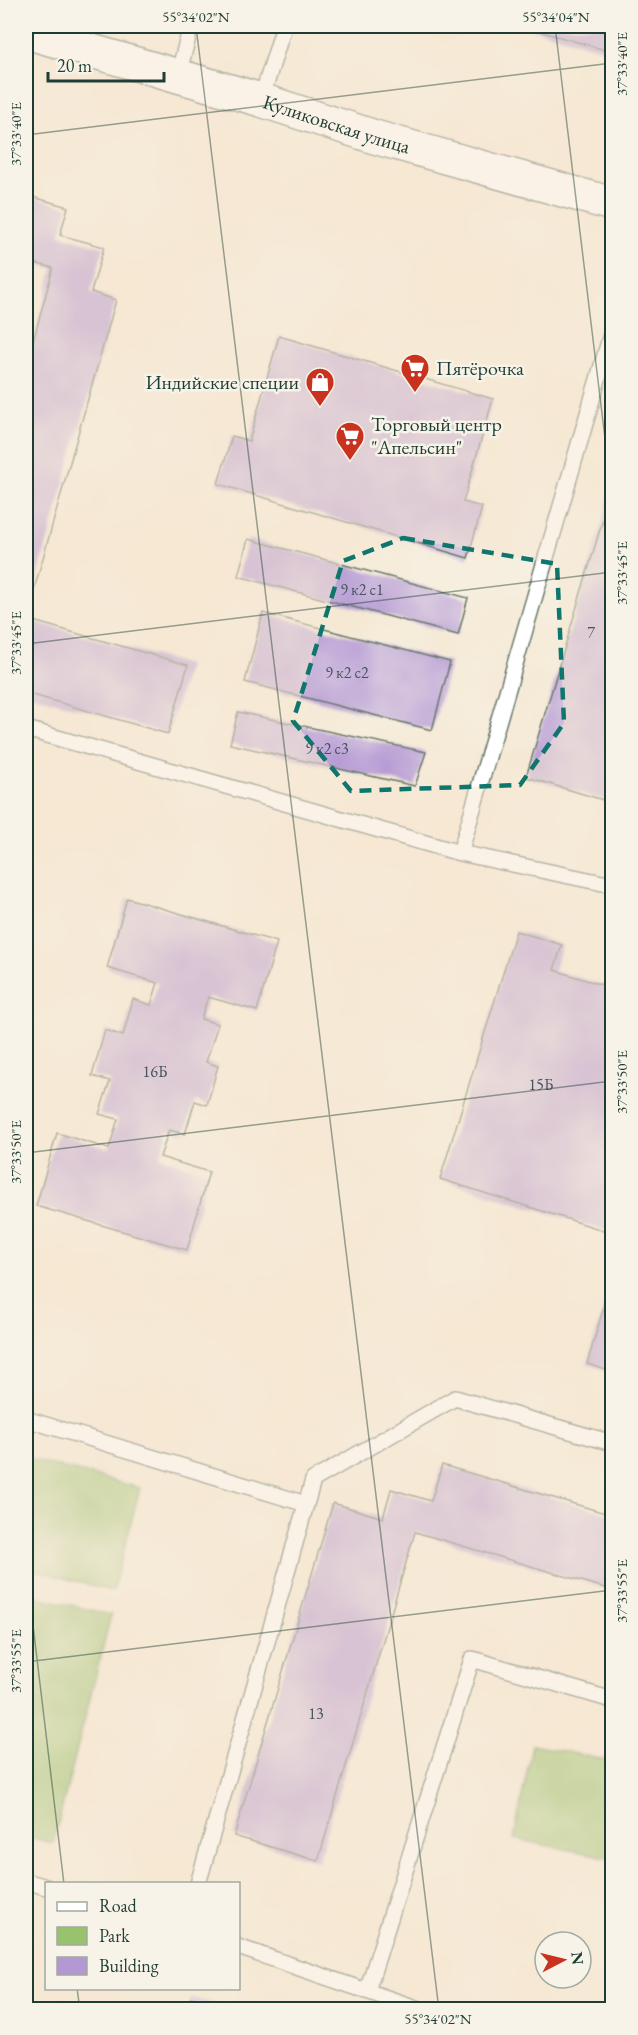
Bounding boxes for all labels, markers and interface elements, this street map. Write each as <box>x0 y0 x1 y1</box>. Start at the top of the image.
text: 55°34'02"N <box>162 7 230 26</box>
text: 55°34'04"N <box>522 7 590 26</box>
text: 37°33'40"E <box>612 31 631 96</box>
scale bar <box>48 45 164 83</box>
text: 20 m <box>57 54 92 77</box>
street label: Куликовская улица <box>260 88 413 159</box>
text: 37°33'40"E <box>6 101 25 166</box>
supermarket icon: Пятёрочка <box>399 352 431 394</box>
place label: Пятёрочка <box>436 355 524 381</box>
shop icon: Индийские специи <box>304 366 336 408</box>
place label: Индийские специи <box>145 369 299 395</box>
place label: Торговый центр "Апельсин" <box>371 411 502 460</box>
supermarket icon: Торговый центр "Апельсин" <box>334 420 366 462</box>
text: 37°33'45"E <box>612 540 631 605</box>
house number: 9 к2 с1 <box>340 579 384 600</box>
text: 37°33'45"E <box>6 610 25 675</box>
house number: 7 <box>587 622 595 643</box>
house number: 9 к2 с2 <box>325 662 369 683</box>
house number: 9 к2 с3 <box>305 738 349 759</box>
text: 37°33'50"E <box>612 1049 631 1114</box>
house number: 16Б <box>143 1061 167 1082</box>
house number: 15Б <box>529 1074 553 1095</box>
text: 37°33'50"E <box>6 1119 25 1184</box>
text: 37°33'55"E <box>612 1558 631 1623</box>
text: 37°33'55"E <box>6 1628 25 1693</box>
house number: 13 <box>308 1703 324 1724</box>
legend <box>45 1882 240 1990</box>
text: Road <box>99 1894 138 1917</box>
text: Park <box>99 1924 130 1947</box>
north arrow <box>533 1930 593 1990</box>
text: N <box>566 1951 589 1966</box>
text: Building <box>99 1954 159 1977</box>
text: 55°34'02"N <box>404 2009 472 2028</box>

